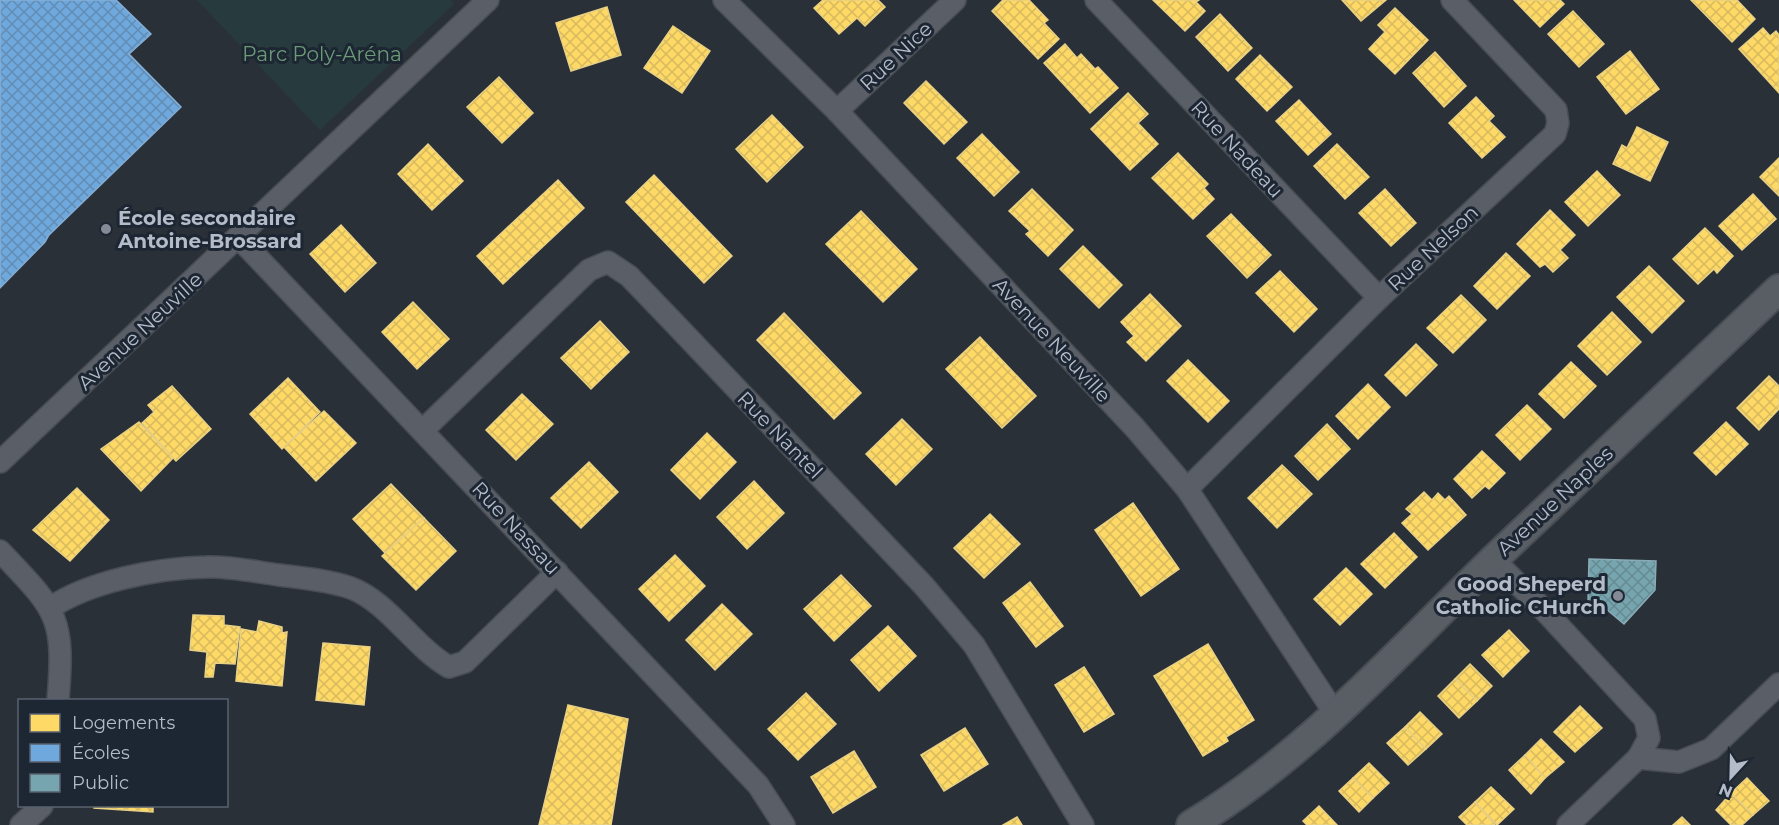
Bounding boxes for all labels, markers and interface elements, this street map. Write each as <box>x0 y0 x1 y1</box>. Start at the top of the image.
street label: Rue Nice <box>855 17 937 95</box>
park label: Parc Poly-Aréna <box>242 42 402 66</box>
street label: Rue Nadeau <box>1186 96 1288 202</box>
street label: Rue Nelson <box>1383 200 1483 296</box>
place label: École secondaire Antoine-Brossard <box>117 206 302 253</box>
marker: École secondaire Antoine-Brossard <box>99 222 113 236</box>
street label: Avenue Neuville <box>73 267 207 395</box>
street label: Avenue Neuville <box>988 273 1116 407</box>
street label: Rue Nantel <box>732 386 828 484</box>
street label: Avenue Naples <box>1492 441 1618 561</box>
street label: Rue Nassau <box>467 477 565 579</box>
place label: Good Sheperd Catholic CHurch <box>1436 572 1606 619</box>
marker: Good Sheperd Catholic CHurch <box>1611 589 1625 603</box>
legend <box>18 699 228 807</box>
text: Logements <box>72 712 175 734</box>
text: Écoles <box>72 742 130 764</box>
north arrow <box>1701 747 1761 807</box>
text: Public <box>72 772 129 794</box>
text: N <box>1716 779 1735 802</box>

